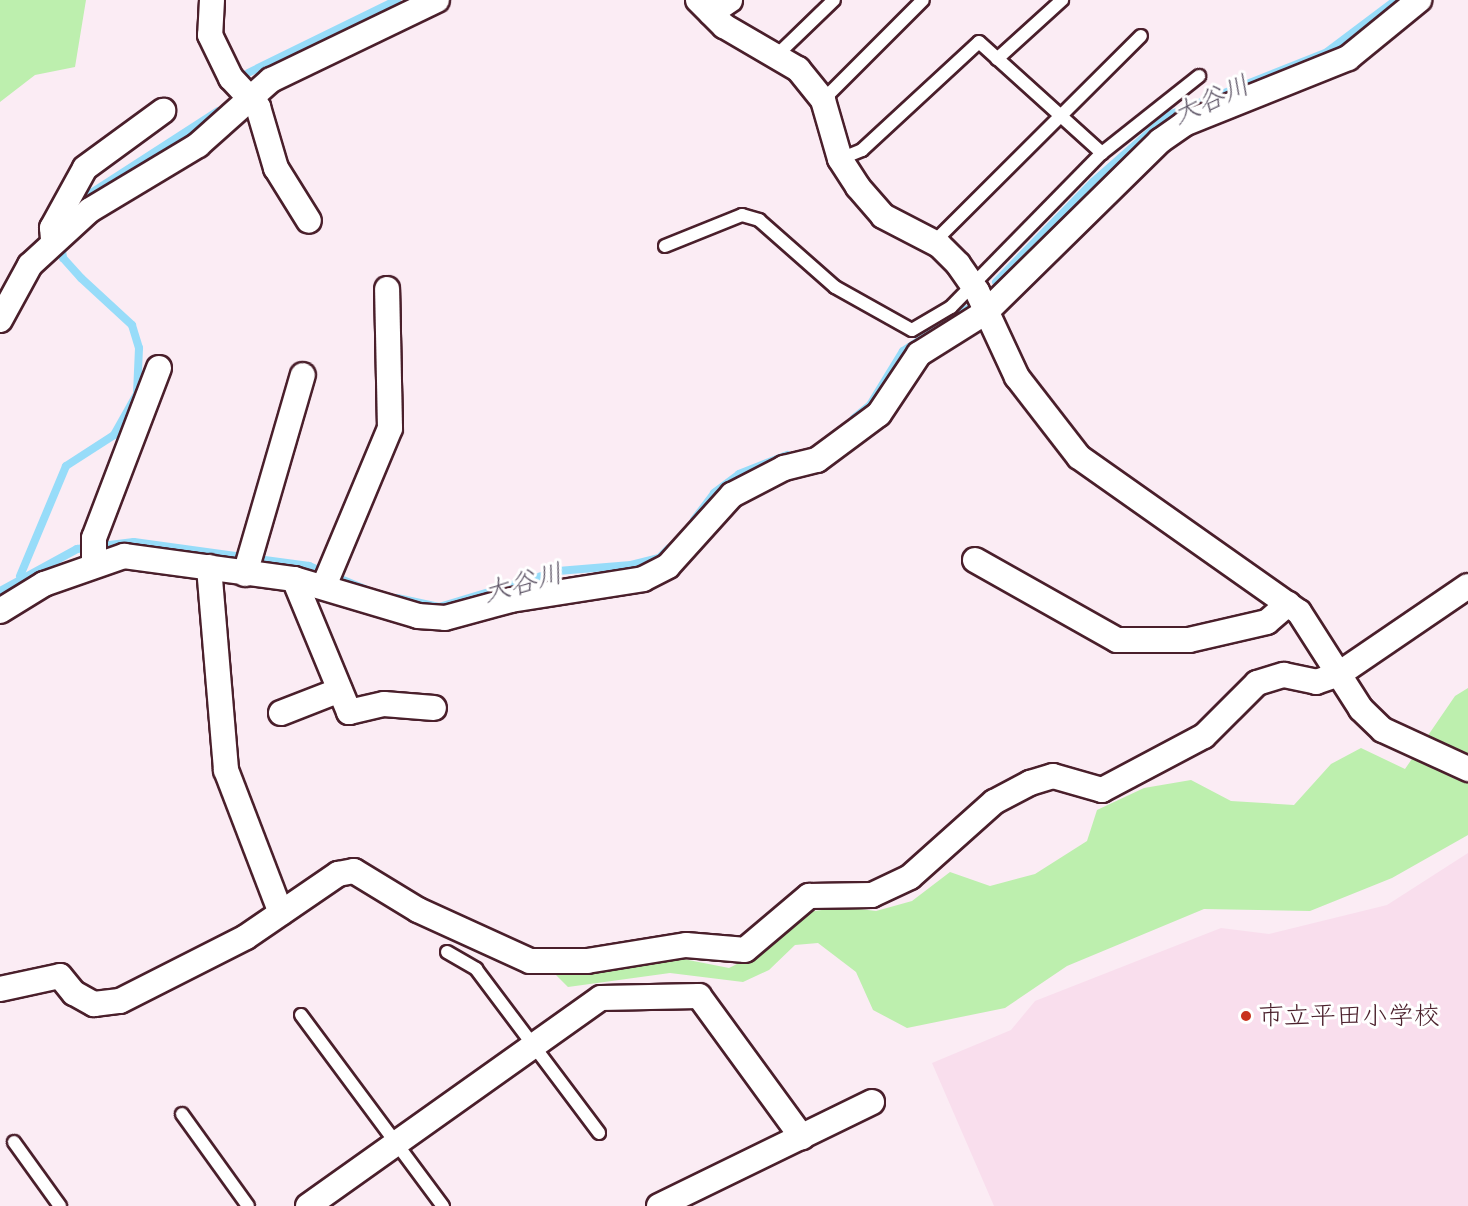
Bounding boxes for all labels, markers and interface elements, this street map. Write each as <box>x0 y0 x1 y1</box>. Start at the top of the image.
water label: 大谷川 <box>1167 69 1255 131</box>
water label: 大谷川 <box>480 557 566 609</box>
place label: 市立平田小学校 <box>1258 1000 1440 1032</box>
marker: 市立平田小学校 <box>1239 1009 1253 1023</box>

